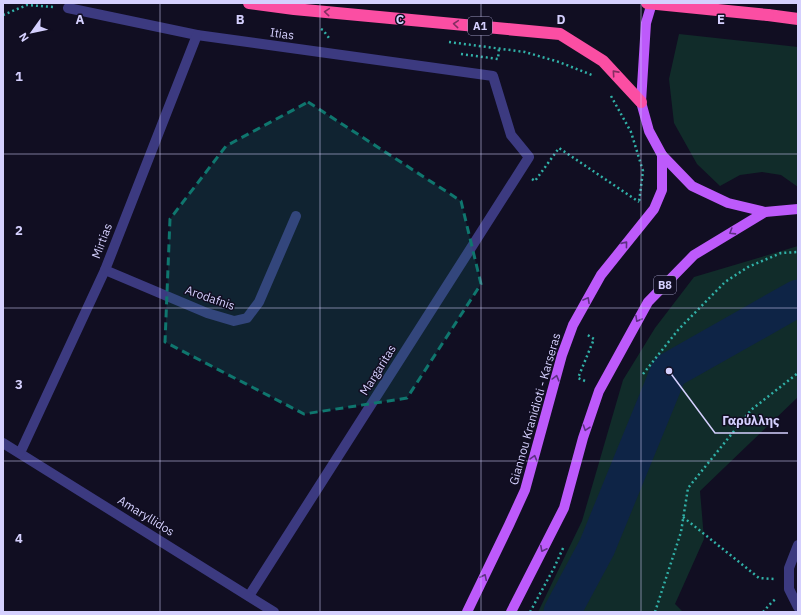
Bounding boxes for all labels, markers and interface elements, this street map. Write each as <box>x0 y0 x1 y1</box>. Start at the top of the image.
one-way arrow <box>324 7 330 16</box>
text: A <box>76 11 85 28</box>
text: B <box>236 11 245 28</box>
text: C <box>396 11 405 28</box>
text: D <box>556 11 566 28</box>
text: E <box>717 11 725 28</box>
north arrow <box>12 12 52 52</box>
road number: A1 <box>468 17 492 35</box>
one-way arrow <box>453 20 459 29</box>
street label: Itias <box>269 24 295 43</box>
text: N <box>16 30 32 45</box>
text: 1 <box>15 68 23 85</box>
one-way arrow <box>612 71 619 78</box>
street label: Mirtias <box>88 221 115 261</box>
text: 2 <box>15 222 23 239</box>
one-way arrow <box>729 227 736 235</box>
one-way arrow <box>621 242 628 249</box>
road number: B8 <box>654 276 676 294</box>
street label: Arodafnis <box>183 282 237 313</box>
one-way arrow <box>582 297 589 304</box>
one-way arrow <box>636 315 643 322</box>
street label: Giannou Kranidioti - Karseras <box>506 331 563 487</box>
street label: Margaritas <box>356 342 399 398</box>
one-way arrow <box>551 375 560 382</box>
text: 3 <box>15 376 23 393</box>
callout: Γαρύλλης <box>715 408 788 433</box>
text: Γαρύλλης <box>722 412 780 429</box>
one-way arrow <box>583 424 591 431</box>
one-way arrow <box>529 454 538 461</box>
street label: Amaryllidos <box>115 492 178 539</box>
text: 4 <box>15 530 23 547</box>
one-way arrow <box>540 545 548 553</box>
one-way arrow <box>479 574 487 581</box>

